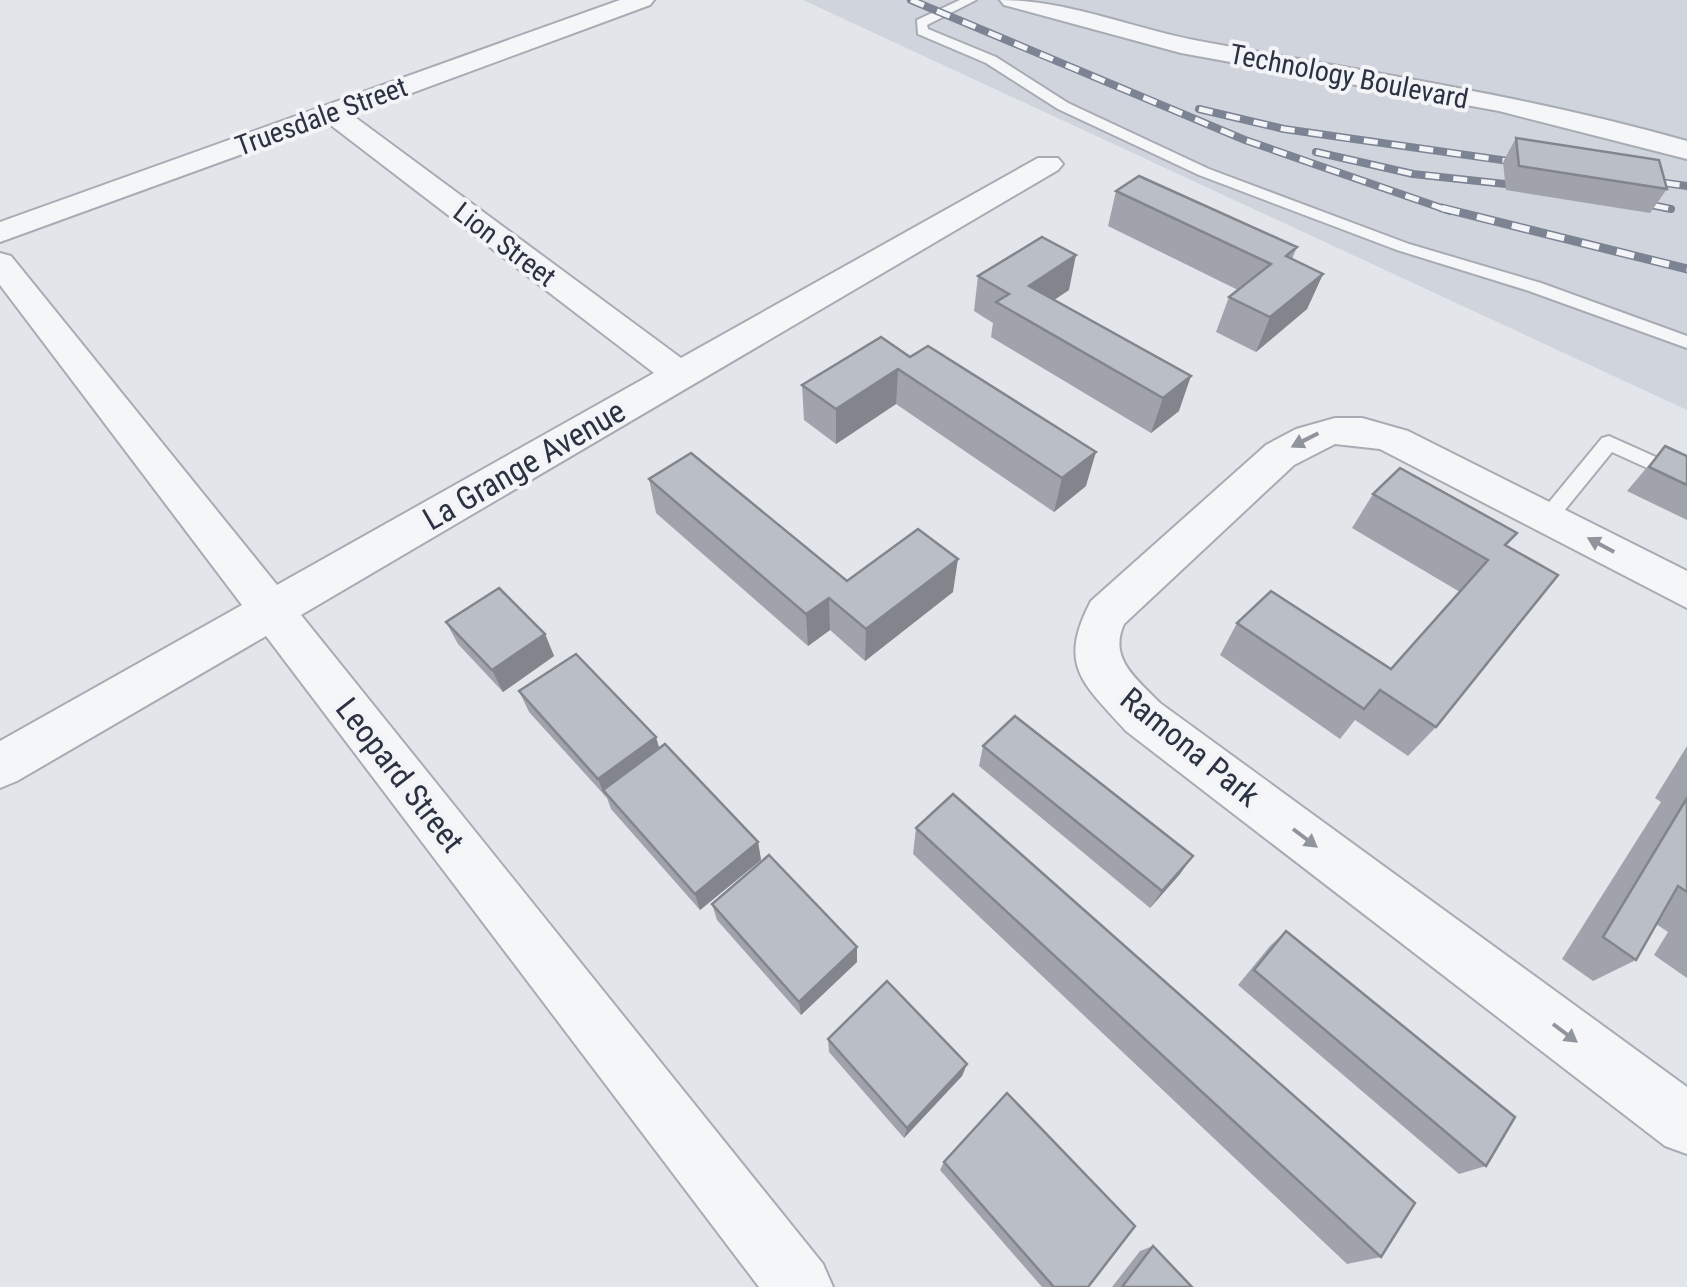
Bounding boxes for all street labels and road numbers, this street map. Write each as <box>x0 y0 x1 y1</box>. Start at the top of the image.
street label: Technology Boulevard <box>1227 37 1471 116</box>
street label: Truesdale Street <box>231 70 412 163</box>
street label: Lion Street <box>447 195 562 294</box>
street label: La Grange Avenue <box>416 392 632 538</box>
street label: Ramona Park <box>1113 679 1268 815</box>
street label: Leopard Street <box>328 690 472 860</box>

